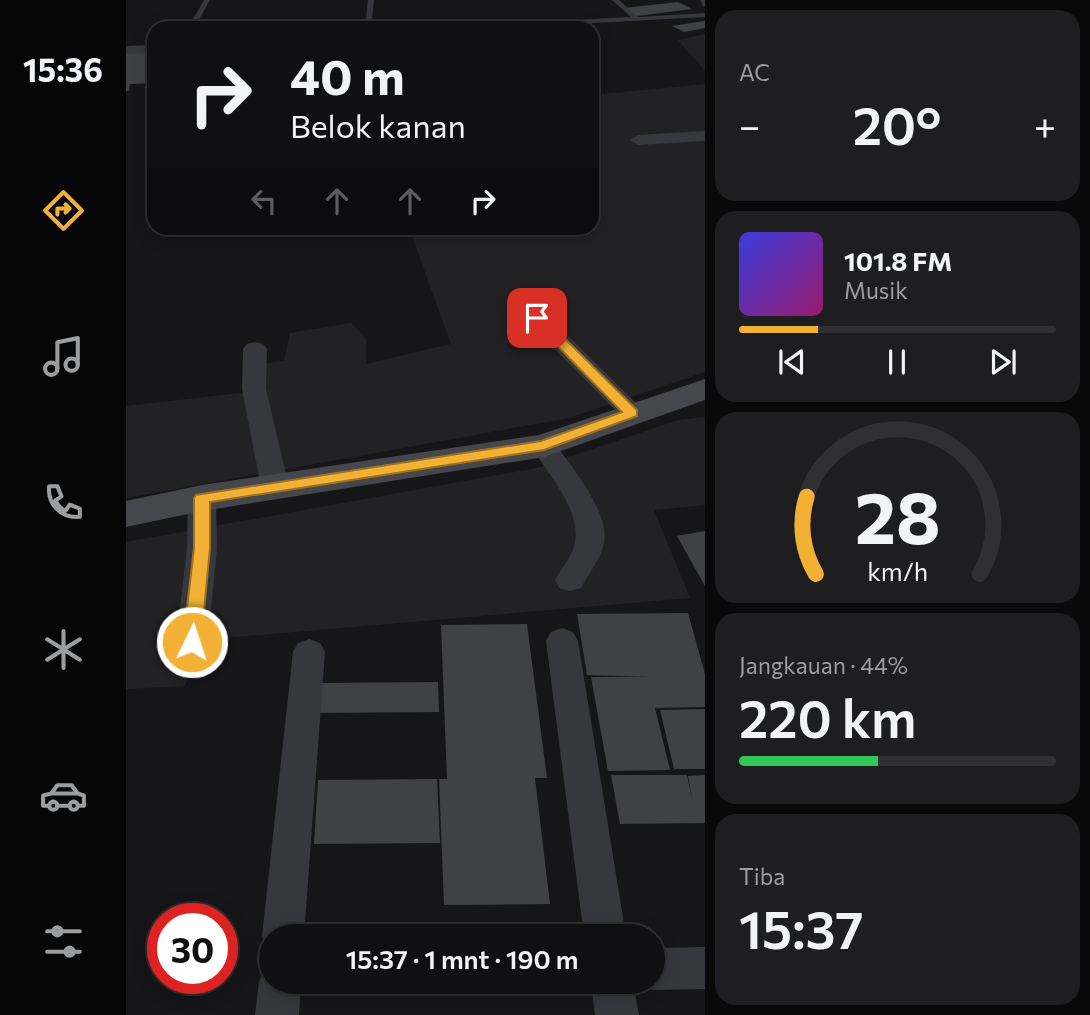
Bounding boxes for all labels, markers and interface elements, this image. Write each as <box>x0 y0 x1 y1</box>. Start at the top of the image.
text: 40 m <box>290 45 405 105</box>
text: 15:36 <box>23 49 103 89</box>
icon: right <box>175 49 266 140</box>
text: AC <box>739 58 770 86</box>
text: 20° <box>853 92 942 156</box>
text: − <box>739 101 761 148</box>
text: + <box>1034 101 1056 148</box>
text: Belok kanan <box>290 105 466 145</box>
icon: left <box>245 182 283 220</box>
icon: ahead <box>318 182 356 220</box>
icon: ahead <box>391 182 429 220</box>
icon: right <box>464 182 502 220</box>
icon: directions <box>39 186 88 235</box>
text: 101.8 FM <box>844 245 952 276</box>
text: Musik <box>844 276 908 304</box>
pin <box>507 288 567 348</box>
icon: arrive <box>518 299 556 337</box>
icon: music <box>39 332 88 381</box>
icon: previous <box>773 343 811 381</box>
icon: pause <box>878 343 916 381</box>
icon: next <box>984 343 1022 381</box>
text: 28 <box>855 470 941 559</box>
icon: phone <box>39 478 88 527</box>
text: km/h <box>867 555 928 585</box>
position arrow <box>155 605 229 679</box>
icon: climate <box>39 625 88 674</box>
text: Jangkauan · 44% <box>739 651 908 679</box>
text: 220 km <box>739 685 916 749</box>
icon: car <box>39 771 88 820</box>
text: Tiba <box>739 862 785 890</box>
text: 15:37 <box>739 896 863 960</box>
speed limit sign: 30 <box>147 903 238 994</box>
icon: filters <box>39 917 88 966</box>
text: 15:37 · 1 mnt · 190 m <box>346 943 578 974</box>

